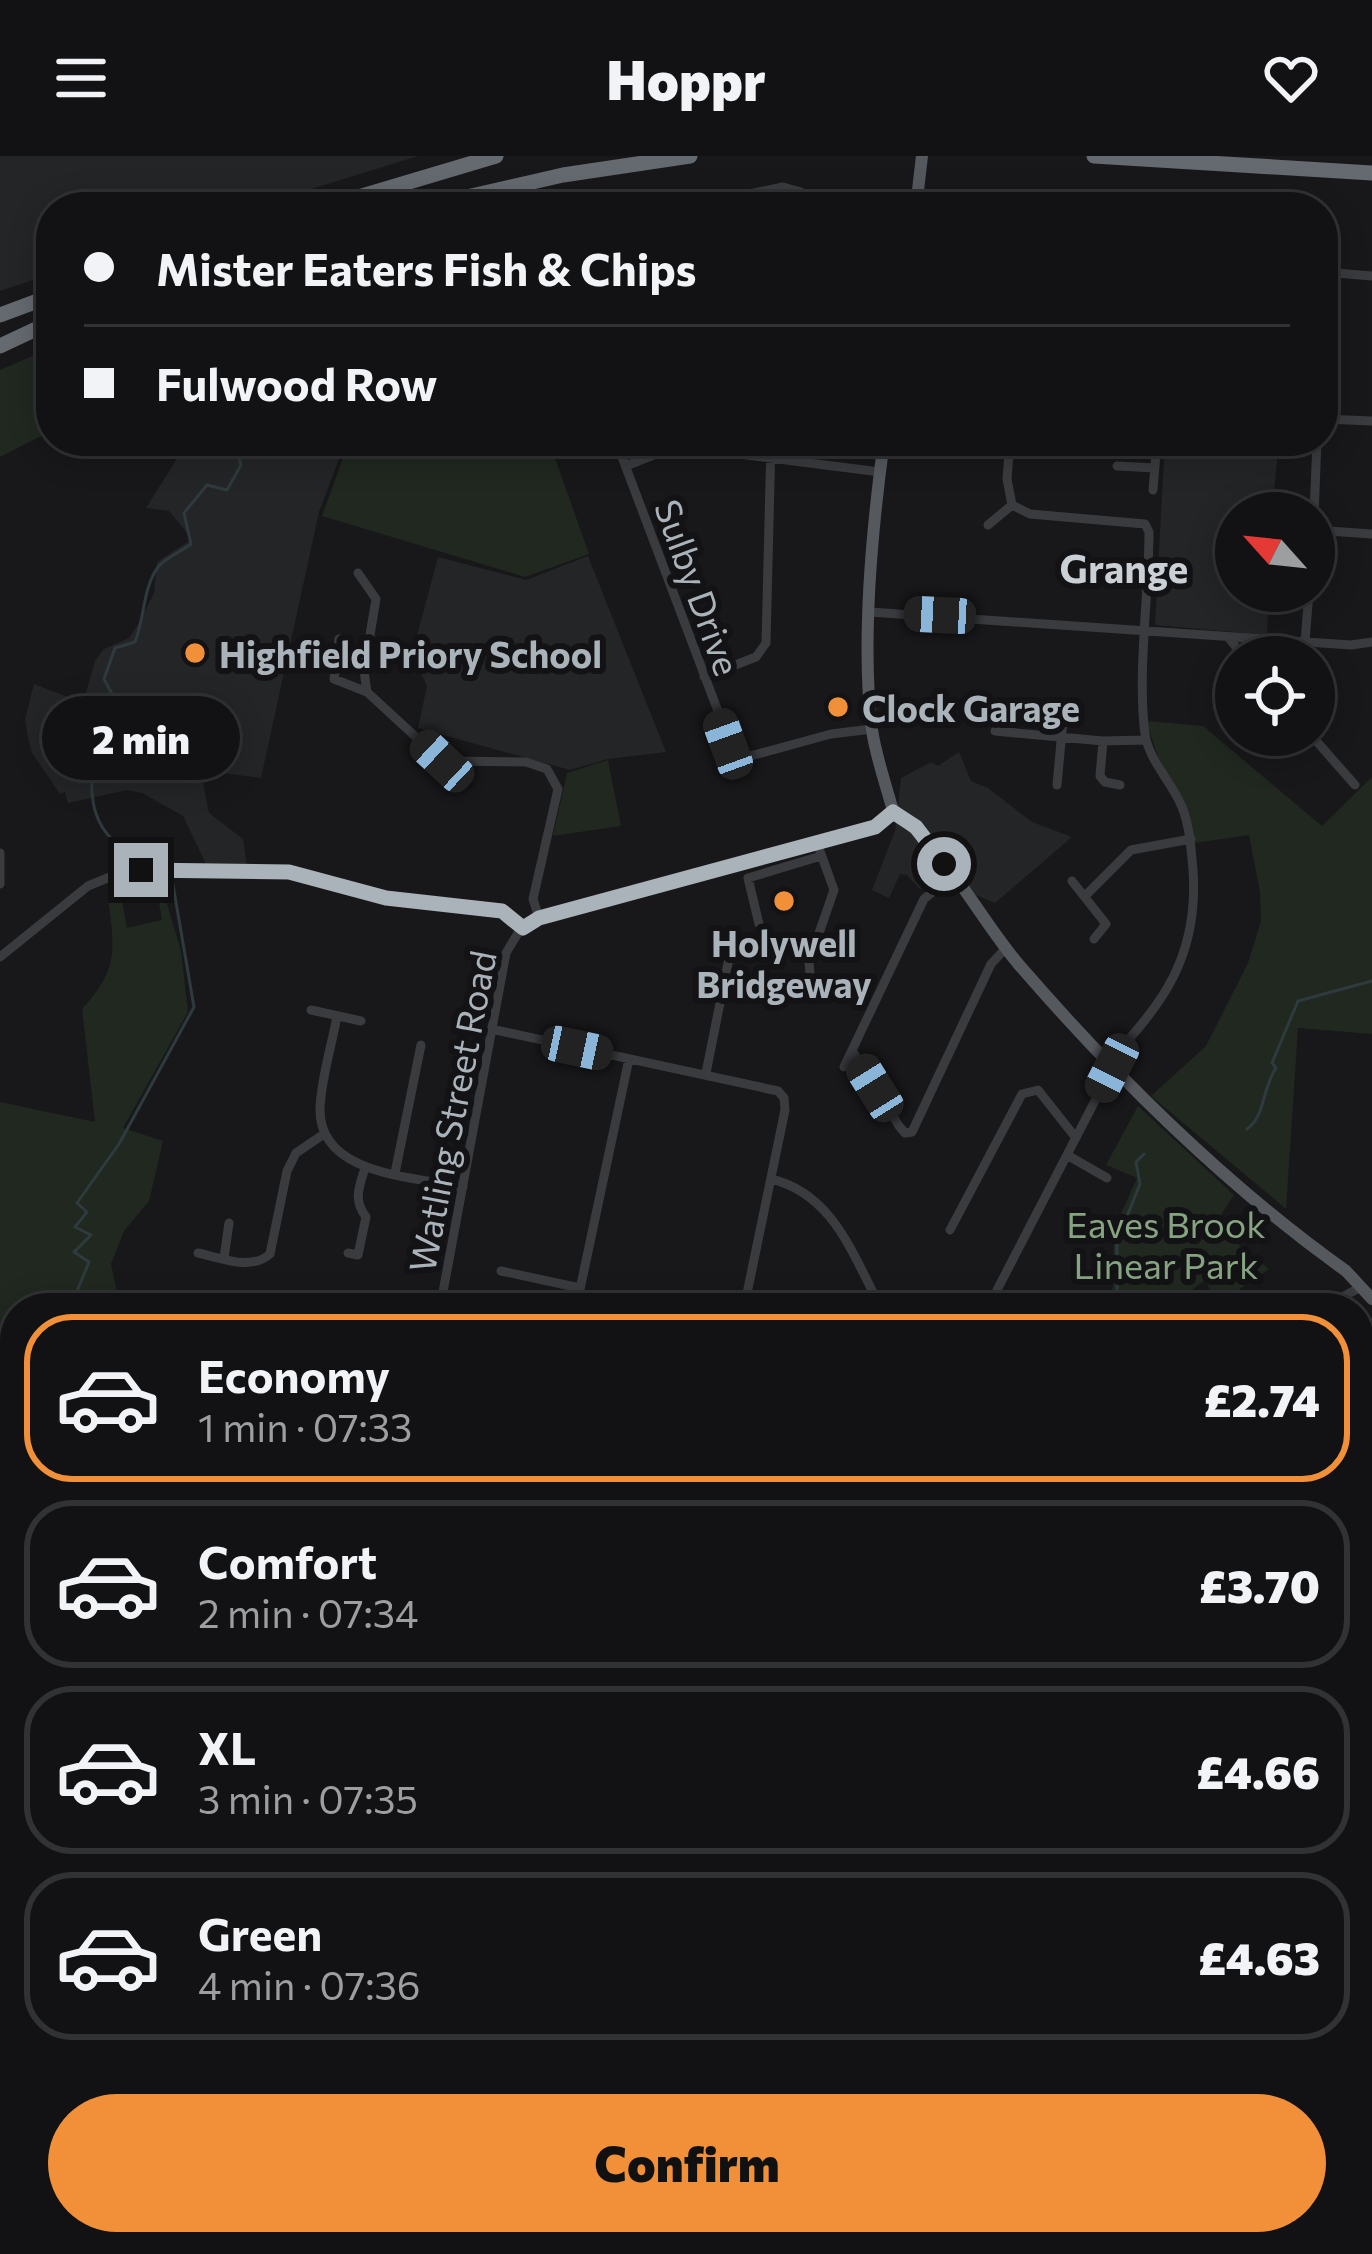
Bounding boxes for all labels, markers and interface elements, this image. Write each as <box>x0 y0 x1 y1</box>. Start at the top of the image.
icon: menu <box>48 45 114 111</box>
text: Hoppr <box>606 45 766 111</box>
icon: heart <box>1258 45 1324 111</box>
text: Mister Eaters Fish & Chips <box>156 240 696 295</box>
text: Fulwood Row <box>156 355 437 410</box>
north arrow <box>1215 492 1335 612</box>
map controls <box>1215 492 1335 756</box>
street label: Sulby Drive <box>647 493 751 681</box>
district label: Grange <box>1060 543 1188 591</box>
car <box>903 595 977 635</box>
place label: Highfield Priory School <box>219 631 602 675</box>
button: locate <box>1215 636 1335 756</box>
marker: Highfield Priory School <box>182 640 208 666</box>
place label: Clock Garage <box>862 685 1080 729</box>
marker: Clock Garage <box>825 694 851 720</box>
callout: 2 min <box>42 696 240 780</box>
car <box>699 704 757 784</box>
text: 2 min <box>92 714 190 762</box>
car <box>403 723 481 799</box>
route start <box>917 837 971 891</box>
route end <box>114 843 168 897</box>
marker: Holywell Bridgeway <box>771 888 797 914</box>
place label: Holywell Bridgeway <box>696 920 872 1005</box>
street label: Watling Street Road <box>398 947 504 1275</box>
car <box>538 1023 616 1073</box>
car <box>1080 1028 1144 1108</box>
car <box>841 1048 909 1128</box>
park label: Eaves Brook Linear Park <box>1066 1201 1266 1286</box>
icon: car <box>54 1344 162 1452</box>
text: Economy <box>198 1347 390 1402</box>
text: £2.74 <box>1204 1371 1320 1426</box>
text: 1 min · 07:33 <box>198 1402 412 1450</box>
icon: car <box>54 1530 162 1638</box>
text: Comfort <box>198 1533 377 1588</box>
text: £3.70 <box>1199 1557 1320 1612</box>
text: 2 min · 07:34 <box>198 1588 418 1636</box>
icon: car <box>54 1716 162 1824</box>
text: XL <box>198 1719 256 1774</box>
text: £4.66 <box>1196 1743 1320 1798</box>
text: 3 min · 07:35 <box>198 1774 418 1822</box>
icon: car <box>54 1902 162 2010</box>
text: Green <box>198 1905 322 1960</box>
text: £4.63 <box>1198 1929 1320 1984</box>
text: 4 min · 07:36 <box>198 1960 420 2008</box>
button: Confirm <box>48 2094 1326 2232</box>

